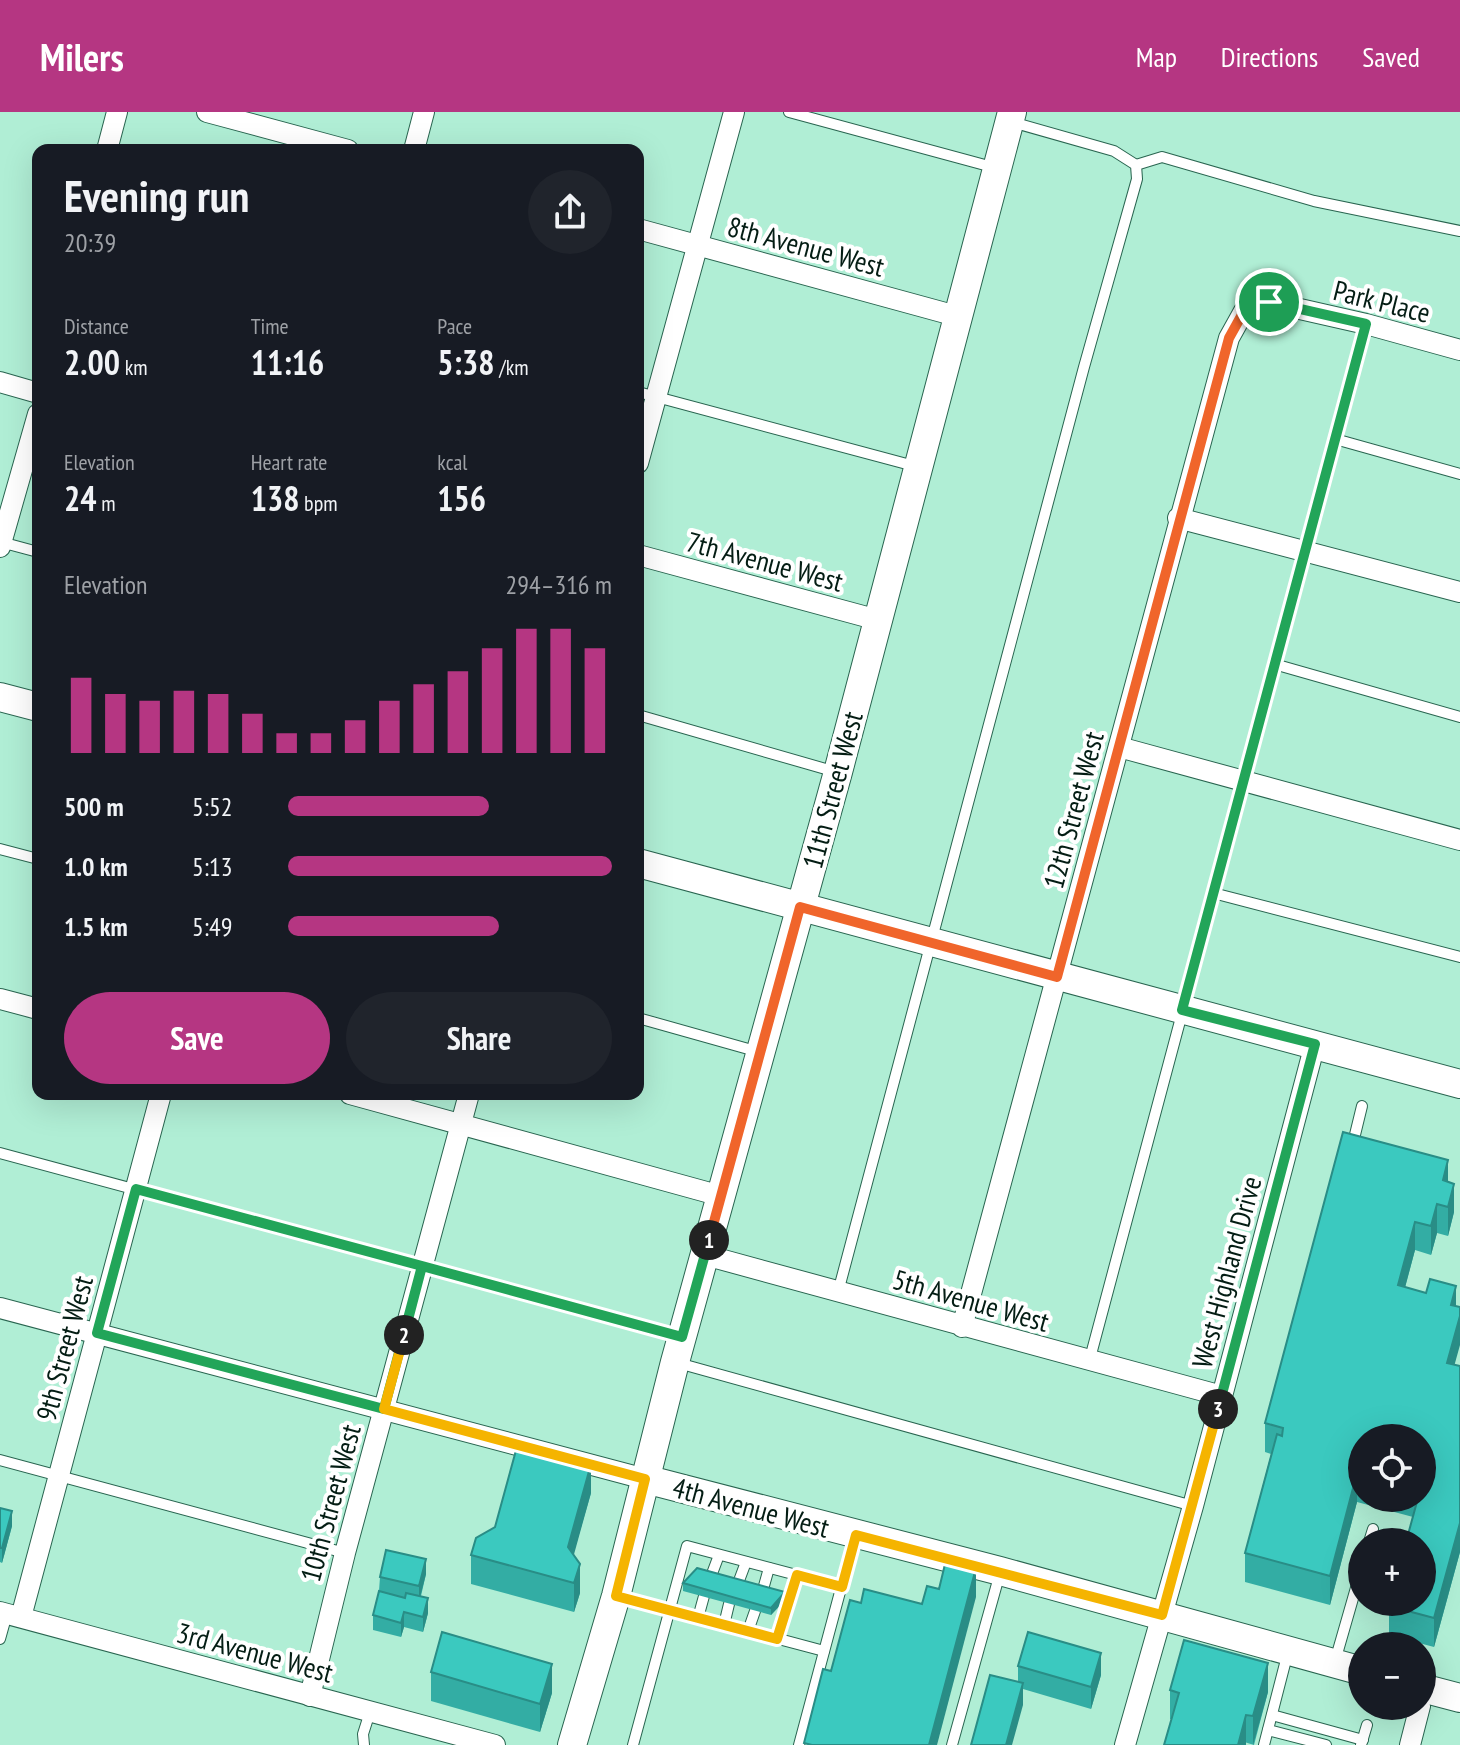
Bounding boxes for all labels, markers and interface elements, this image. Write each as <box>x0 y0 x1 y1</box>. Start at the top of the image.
text: Milers <box>40 32 124 81</box>
text: Map <box>1136 38 1177 75</box>
text: Directions <box>1221 38 1318 75</box>
text: Saved <box>1362 38 1420 75</box>
text: Evening run <box>64 167 249 224</box>
button: share <box>528 170 612 254</box>
street label: 8th Avenue West <box>724 207 889 285</box>
text: 20:39 <box>64 226 116 259</box>
pin <box>1235 268 1303 336</box>
street label: Park Place <box>1330 271 1434 331</box>
icon: arrive <box>1247 280 1291 324</box>
text: Distance <box>64 312 129 340</box>
text: Time <box>251 312 289 340</box>
text: Pace <box>437 312 472 340</box>
text: 2.00 <box>64 340 120 384</box>
text: 11:16 <box>251 340 324 384</box>
text: 5:38 <box>437 340 495 384</box>
text: km <box>120 353 148 381</box>
text: /km <box>495 353 529 381</box>
text: Elevation <box>64 448 135 476</box>
text: Heart rate <box>251 448 327 476</box>
text: kcal <box>437 448 467 476</box>
text: 24 <box>64 476 97 520</box>
text: 138 <box>251 476 299 520</box>
text: 156 <box>437 476 486 520</box>
text: m <box>97 489 116 517</box>
text: bpm <box>299 489 338 517</box>
street label: 7th Avenue West <box>683 522 848 600</box>
text: Elevation <box>64 568 147 601</box>
text: 294–316 m <box>506 568 612 601</box>
street label: 11th Street West <box>793 707 871 873</box>
street label: 12th Street West <box>1034 727 1112 893</box>
text: 500 m <box>64 790 124 823</box>
text: 5:52 <box>192 790 232 823</box>
text: 1.0 km <box>64 850 128 883</box>
text: 5:13 <box>192 850 232 883</box>
text: 1.5 km <box>64 910 128 943</box>
text: 5:49 <box>192 910 232 943</box>
button: Save <box>64 992 330 1084</box>
button: Share <box>346 992 612 1084</box>
street label: West Highland Drive <box>1183 1172 1269 1372</box>
pin: 1 <box>689 1220 729 1260</box>
text: 1 <box>704 1226 714 1254</box>
street label: 5th Avenue West <box>889 1260 1054 1340</box>
street label: 9th Street West <box>27 1271 101 1425</box>
pin: 2 <box>384 1315 424 1355</box>
text: 2 <box>399 1321 409 1349</box>
pin: 3 <box>1198 1389 1238 1429</box>
text: 3 <box>1213 1395 1223 1423</box>
street label: 10th Street West <box>291 1420 369 1586</box>
map controls <box>1348 1424 1436 1720</box>
button: locate <box>1348 1424 1436 1512</box>
street label: 4th Avenue West <box>669 1468 834 1546</box>
button: + <box>1348 1528 1436 1616</box>
street label: 3rd Avenue West <box>173 1613 338 1691</box>
button: − <box>1348 1632 1436 1720</box>

